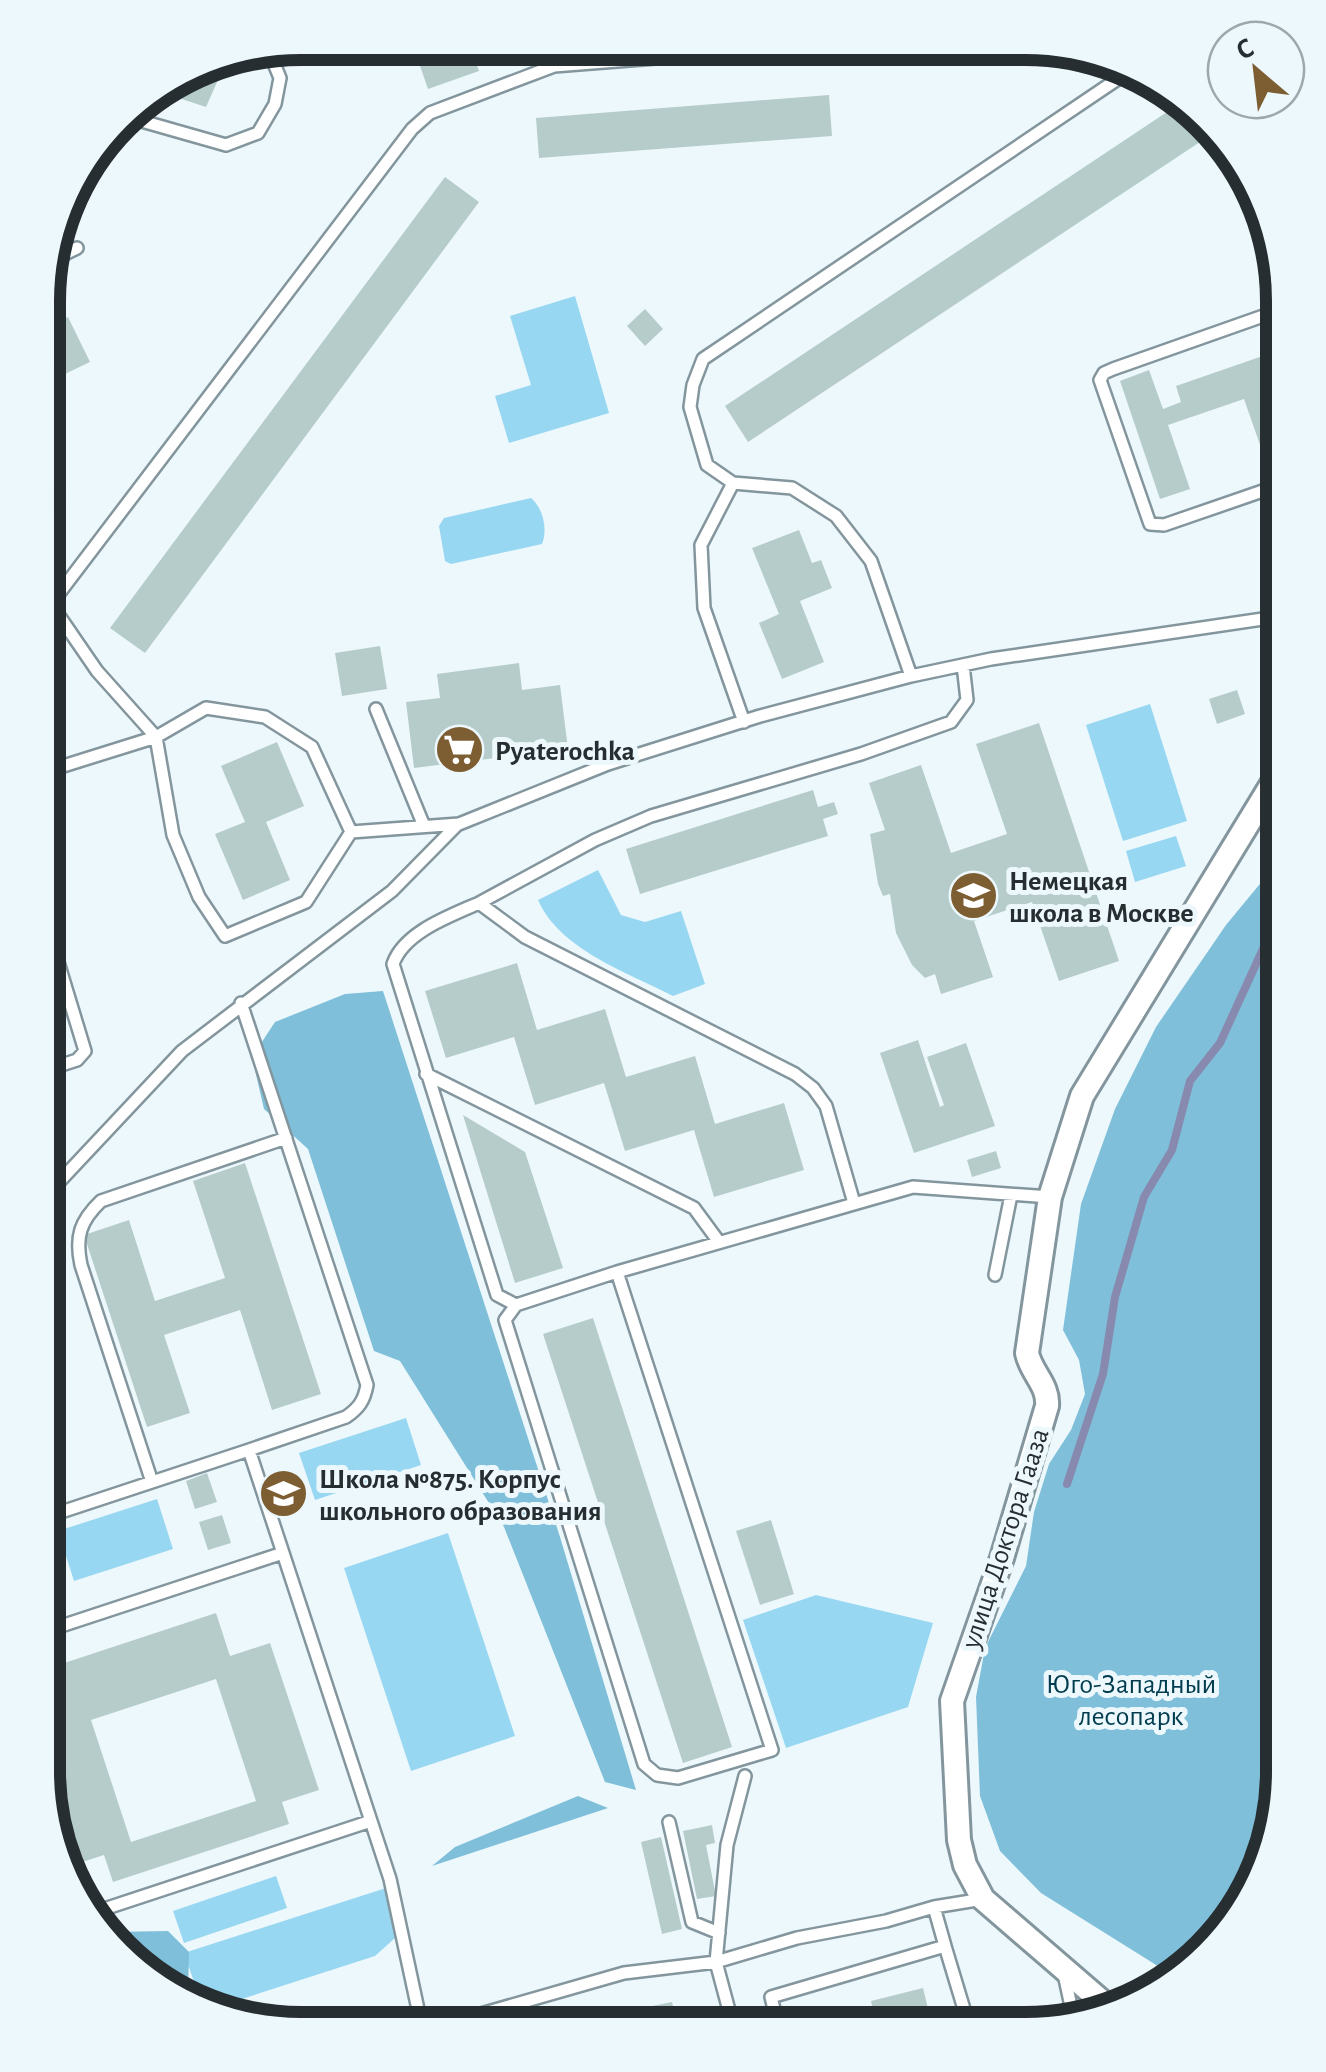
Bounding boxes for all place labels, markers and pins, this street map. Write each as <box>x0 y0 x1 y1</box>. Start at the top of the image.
supermarket icon: Pyaterochka <box>434 724 486 776</box>
place label: Pyaterochka <box>495 738 635 766</box>
place label: Немецкая школа в Москве <box>1009 868 1194 928</box>
school or university icon: Немецкая школа в Москве <box>948 870 1000 922</box>
place label: Школа №875. Корпус школьного образования <box>319 1466 602 1526</box>
school or university icon: Школа №875. Корпус школьного образования <box>258 1468 310 1520</box>

